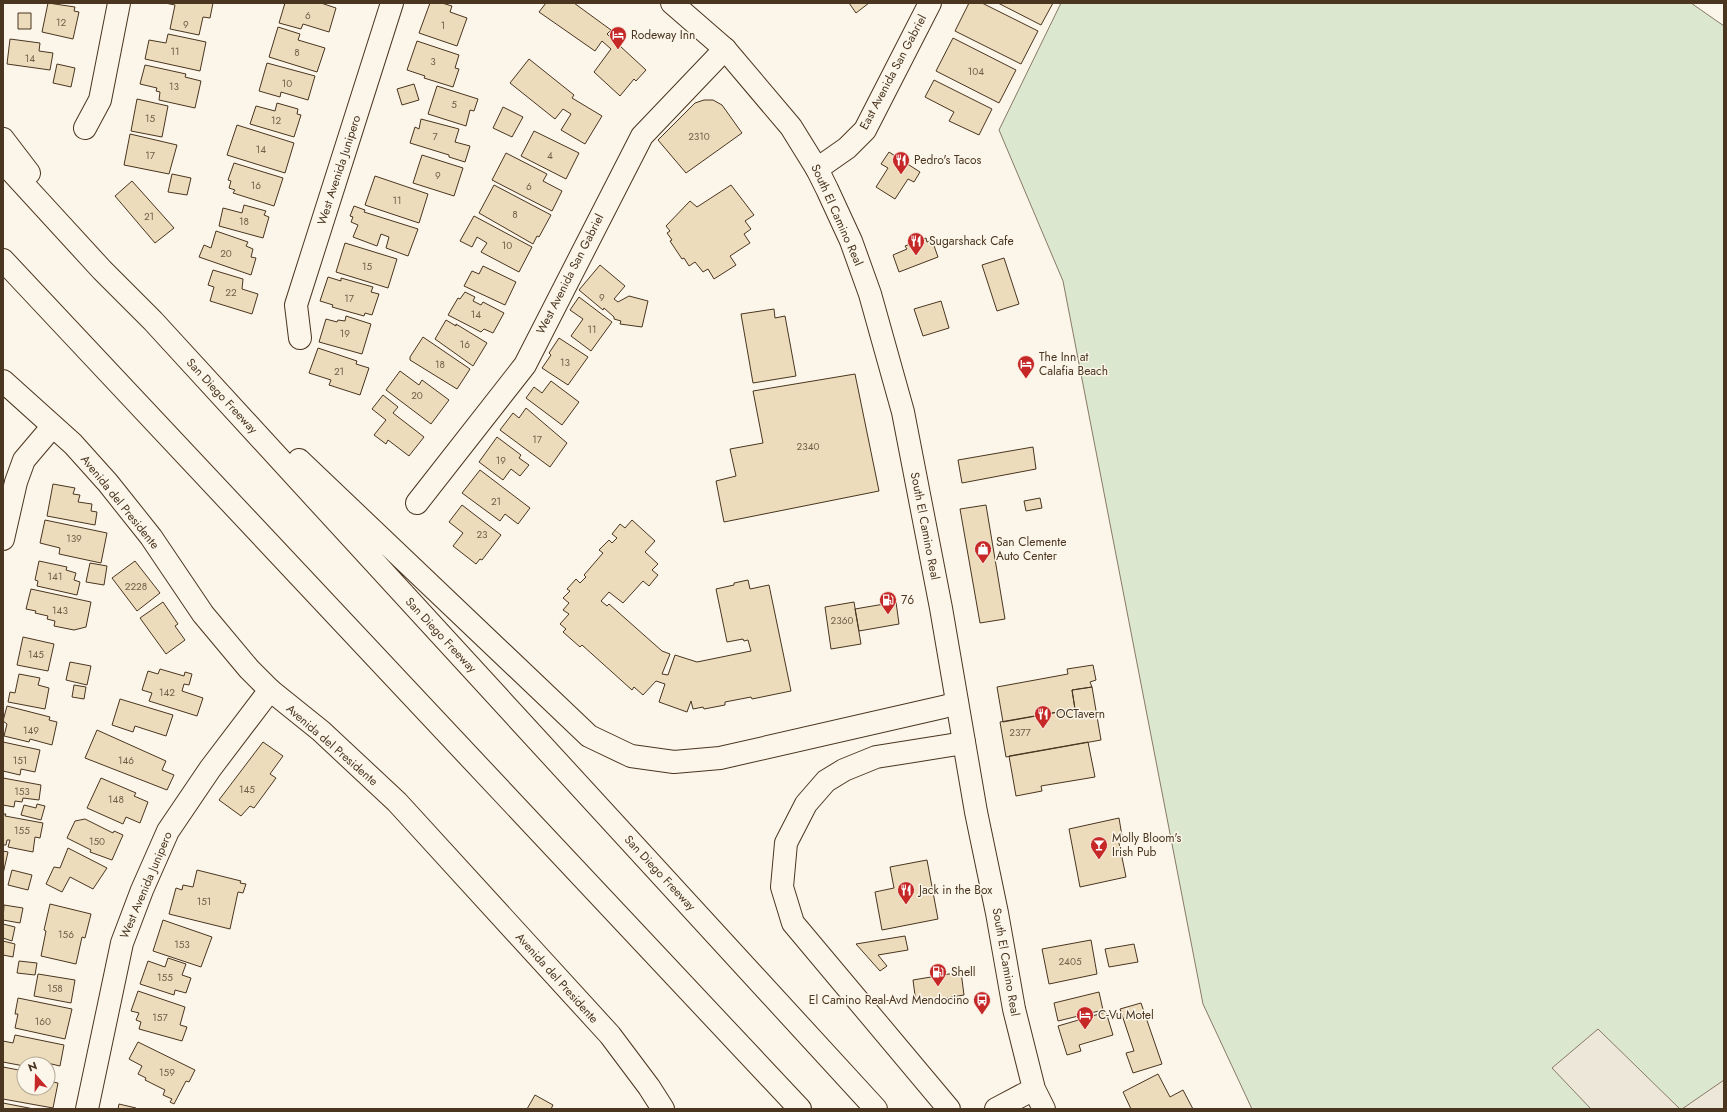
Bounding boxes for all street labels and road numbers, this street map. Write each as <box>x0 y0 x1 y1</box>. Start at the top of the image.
street label: East Avenida San Gabriel <box>855 11 931 133</box>
street label: West Avenida Junipero <box>313 112 365 227</box>
street label: South El Camino Real <box>807 161 867 269</box>
street label: West Avenida San Gabriel <box>532 211 608 337</box>
street label: San Diego Freeway <box>182 354 262 438</box>
street label: Avenida del Presidente <box>76 451 164 553</box>
street label: South El Camino Real <box>906 471 944 581</box>
street label: San Diego Freeway <box>401 593 481 677</box>
street label: Avenida del Presidente <box>282 700 382 790</box>
street label: West Avenida Junipero <box>115 828 177 941</box>
street label: San Diego Freeway <box>620 831 700 915</box>
street label: South El Camino Real <box>988 907 1024 1017</box>
street label: Avenida del Presidente <box>511 929 603 1027</box>

